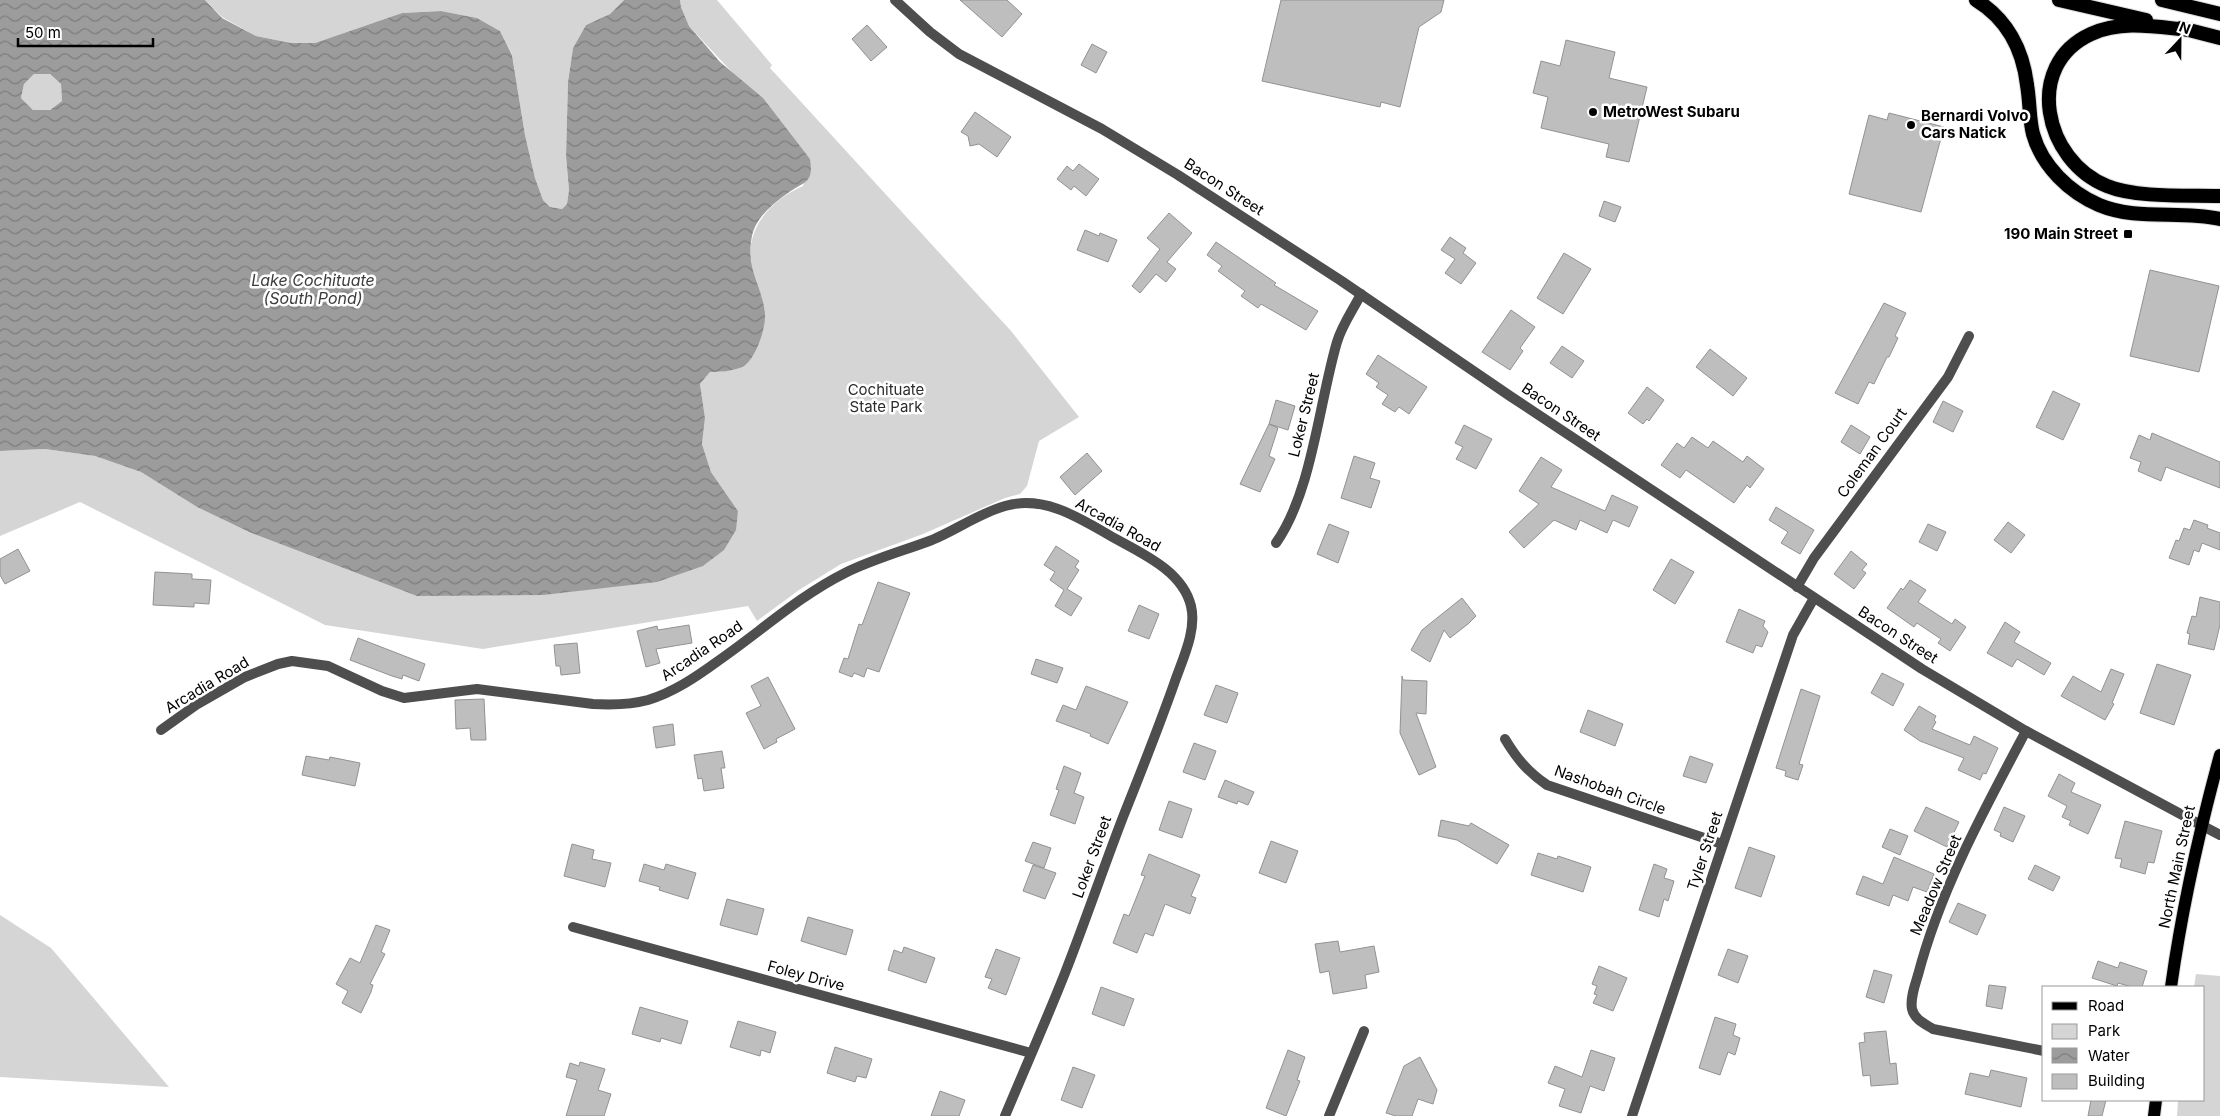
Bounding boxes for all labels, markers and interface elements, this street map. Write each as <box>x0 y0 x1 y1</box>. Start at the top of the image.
scale bar <box>18 15 152 47</box>
north arrow <box>2155 15 2205 65</box>
text: N <box>2177 18 2193 37</box>
text: 50 m <box>25 23 61 42</box>
place label: MetroWest Subaru <box>1603 102 1740 121</box>
marker: MetroWest Subaru <box>1587 106 1599 118</box>
place label: Bernardi Volvo Cars Natick <box>1921 106 2029 142</box>
marker: Bernardi Volvo Cars Natick <box>1905 119 1917 131</box>
street label: Bacon Street <box>1181 154 1268 219</box>
place label: 190 Main Street <box>2004 224 2119 243</box>
marker: 190 Main Street <box>2122 228 2134 240</box>
water label: Lake Cochituate (South Pond) <box>251 270 375 308</box>
street label: Loker Street <box>1284 371 1323 459</box>
street label: Bacon Street <box>1518 378 1604 445</box>
park label: Cochituate State Park <box>848 380 924 416</box>
street label: Coleman Court <box>1833 404 1911 501</box>
street label: Arcadia Road <box>1072 493 1164 556</box>
street label: Bacon Street <box>1855 602 1942 667</box>
street label: Arcadia Road <box>657 616 746 685</box>
street label: Arcadia Road <box>161 652 252 717</box>
street label: Nashobah Circle <box>1552 761 1669 819</box>
street label: North Main Street <box>2154 804 2199 930</box>
street label: Tyler Street <box>1683 809 1726 893</box>
street label: Loker Street <box>1068 813 1115 901</box>
street label: Meadow Street <box>1906 831 1965 938</box>
street label: Foley Drive <box>765 956 847 995</box>
legend <box>2042 986 2205 1101</box>
text: Road <box>2088 996 2124 1015</box>
text: Park <box>2088 1021 2121 1040</box>
text: Water <box>2088 1046 2130 1065</box>
text: Building <box>2088 1071 2145 1090</box>

